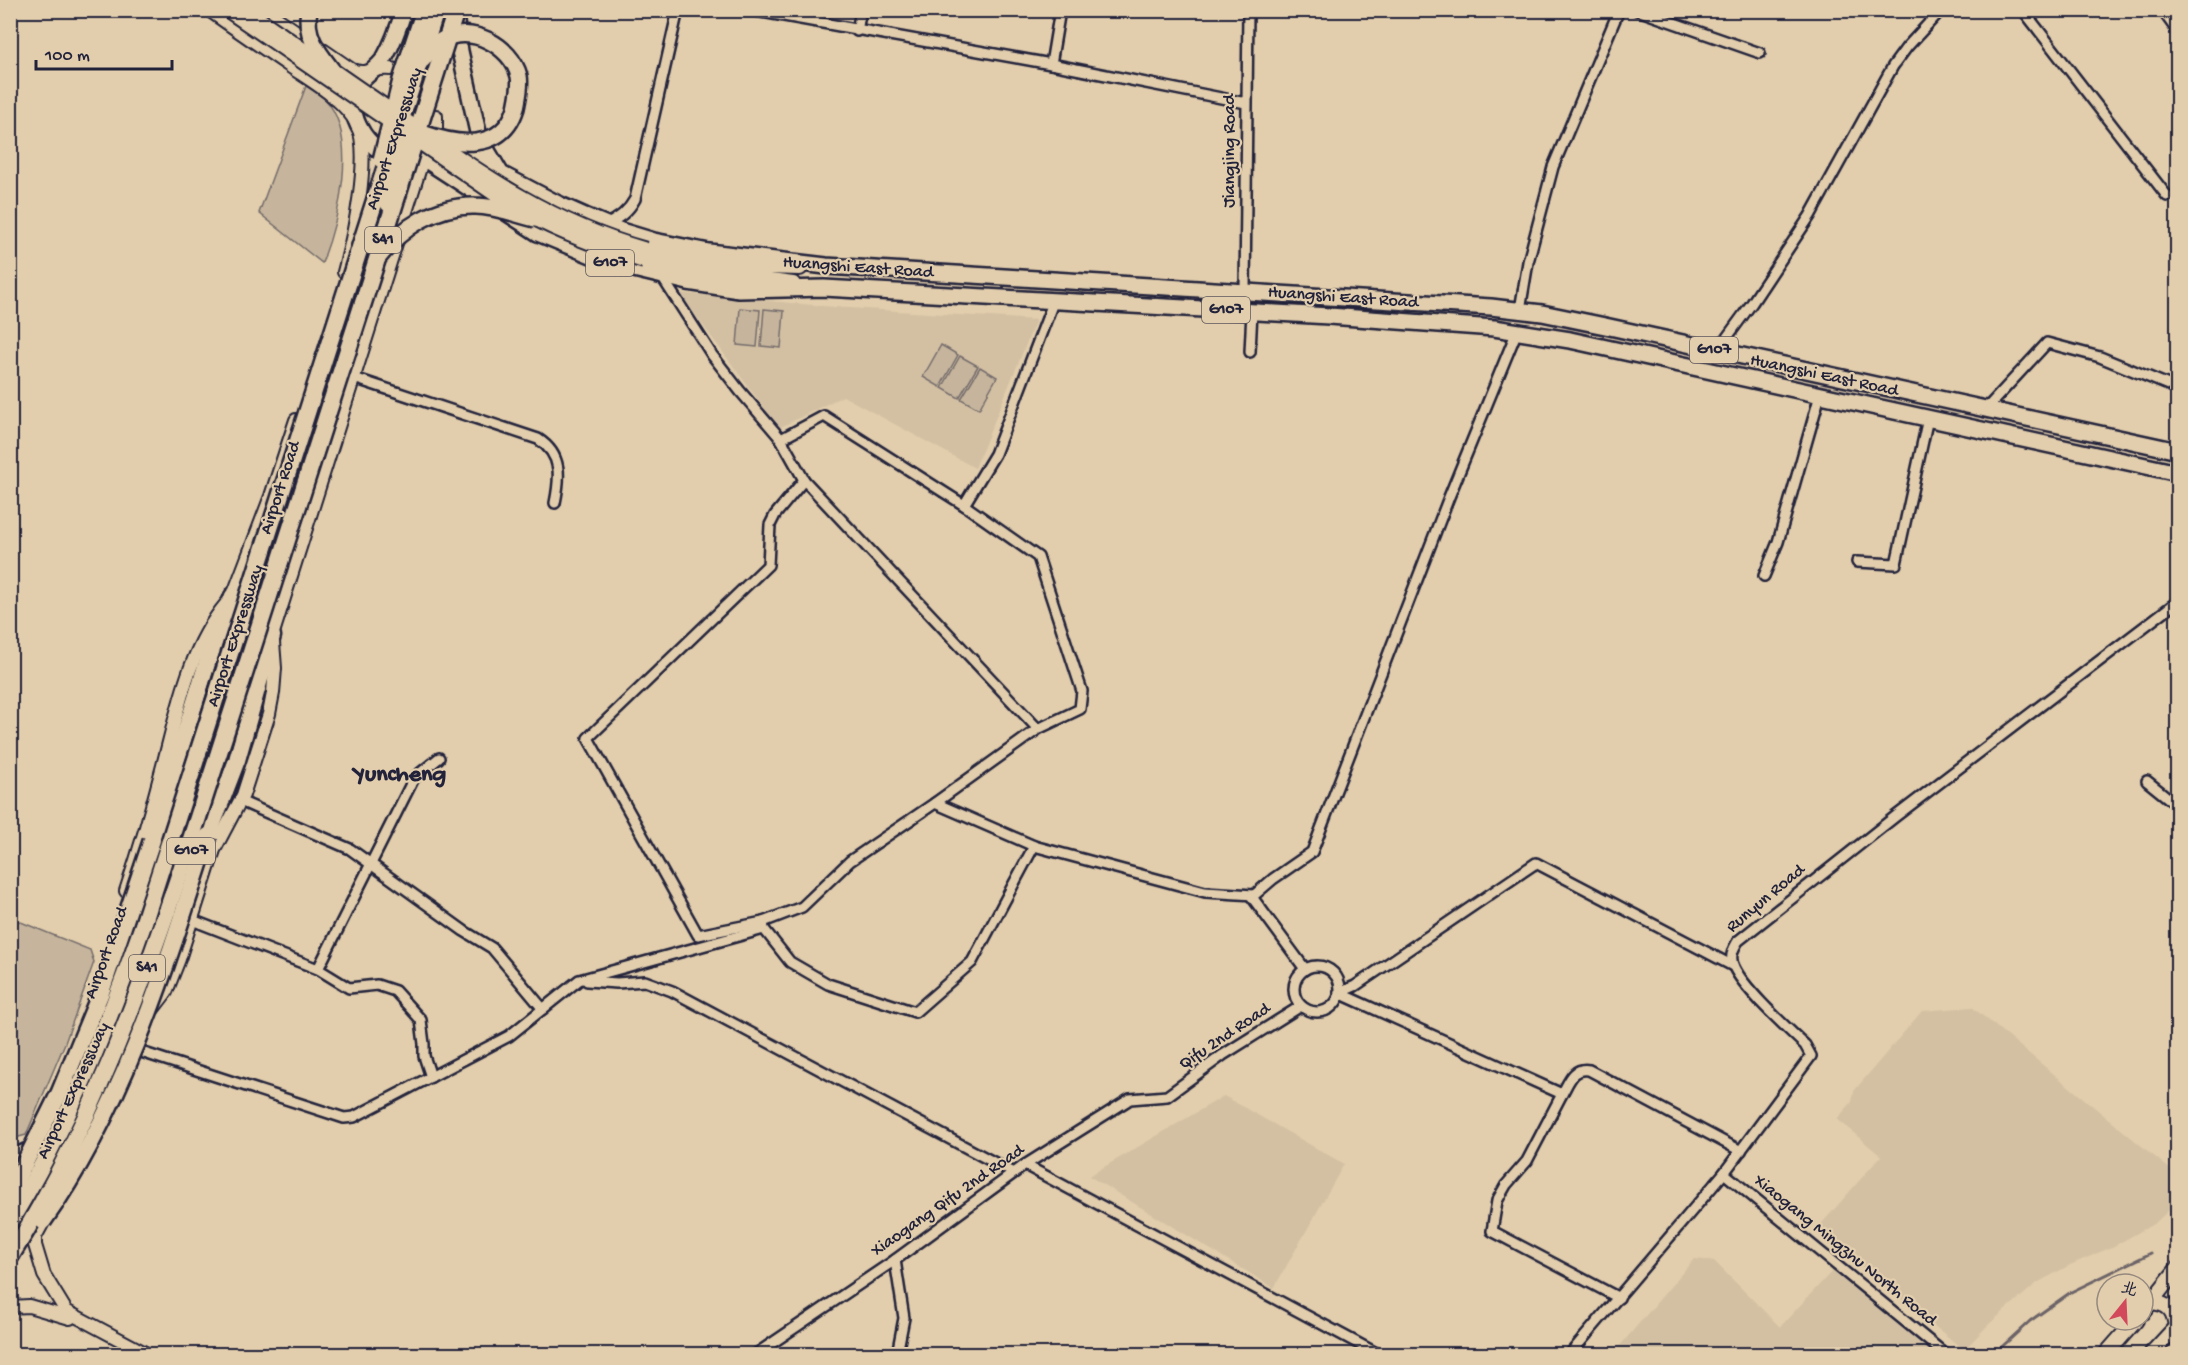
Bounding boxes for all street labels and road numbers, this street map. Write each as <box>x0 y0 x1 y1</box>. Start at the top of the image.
street label: Airport Expressway <box>362 65 428 213</box>
street label: Jiangjing Road <box>1220 93 1241 208</box>
road number: S41 <box>365 227 401 253</box>
road number: G107 <box>586 250 634 276</box>
street label: Huangshi East Road <box>782 252 935 284</box>
street label: Huangshi East Road <box>1267 282 1420 314</box>
road number: G107 <box>1202 297 1250 323</box>
road number: G107 <box>1690 337 1738 363</box>
street label: Huangshi East Road <box>1748 350 1901 402</box>
street label: Airport Road <box>256 438 306 537</box>
street label: Airport Expressway <box>203 562 269 710</box>
road number: G107 <box>167 838 215 864</box>
street label: Runyun Road <box>1723 859 1811 938</box>
street label: Airport Road <box>81 903 134 1002</box>
road number: S41 <box>129 955 165 981</box>
street label: Qifu 2nd Road <box>1175 998 1276 1075</box>
street label: Airport Expressway <box>33 1019 115 1163</box>
street label: Xiaogang Qifu 2nd Road <box>867 1139 1030 1262</box>
street label: Xiaogang Mingzhu North Road <box>1748 1170 1942 1332</box>

